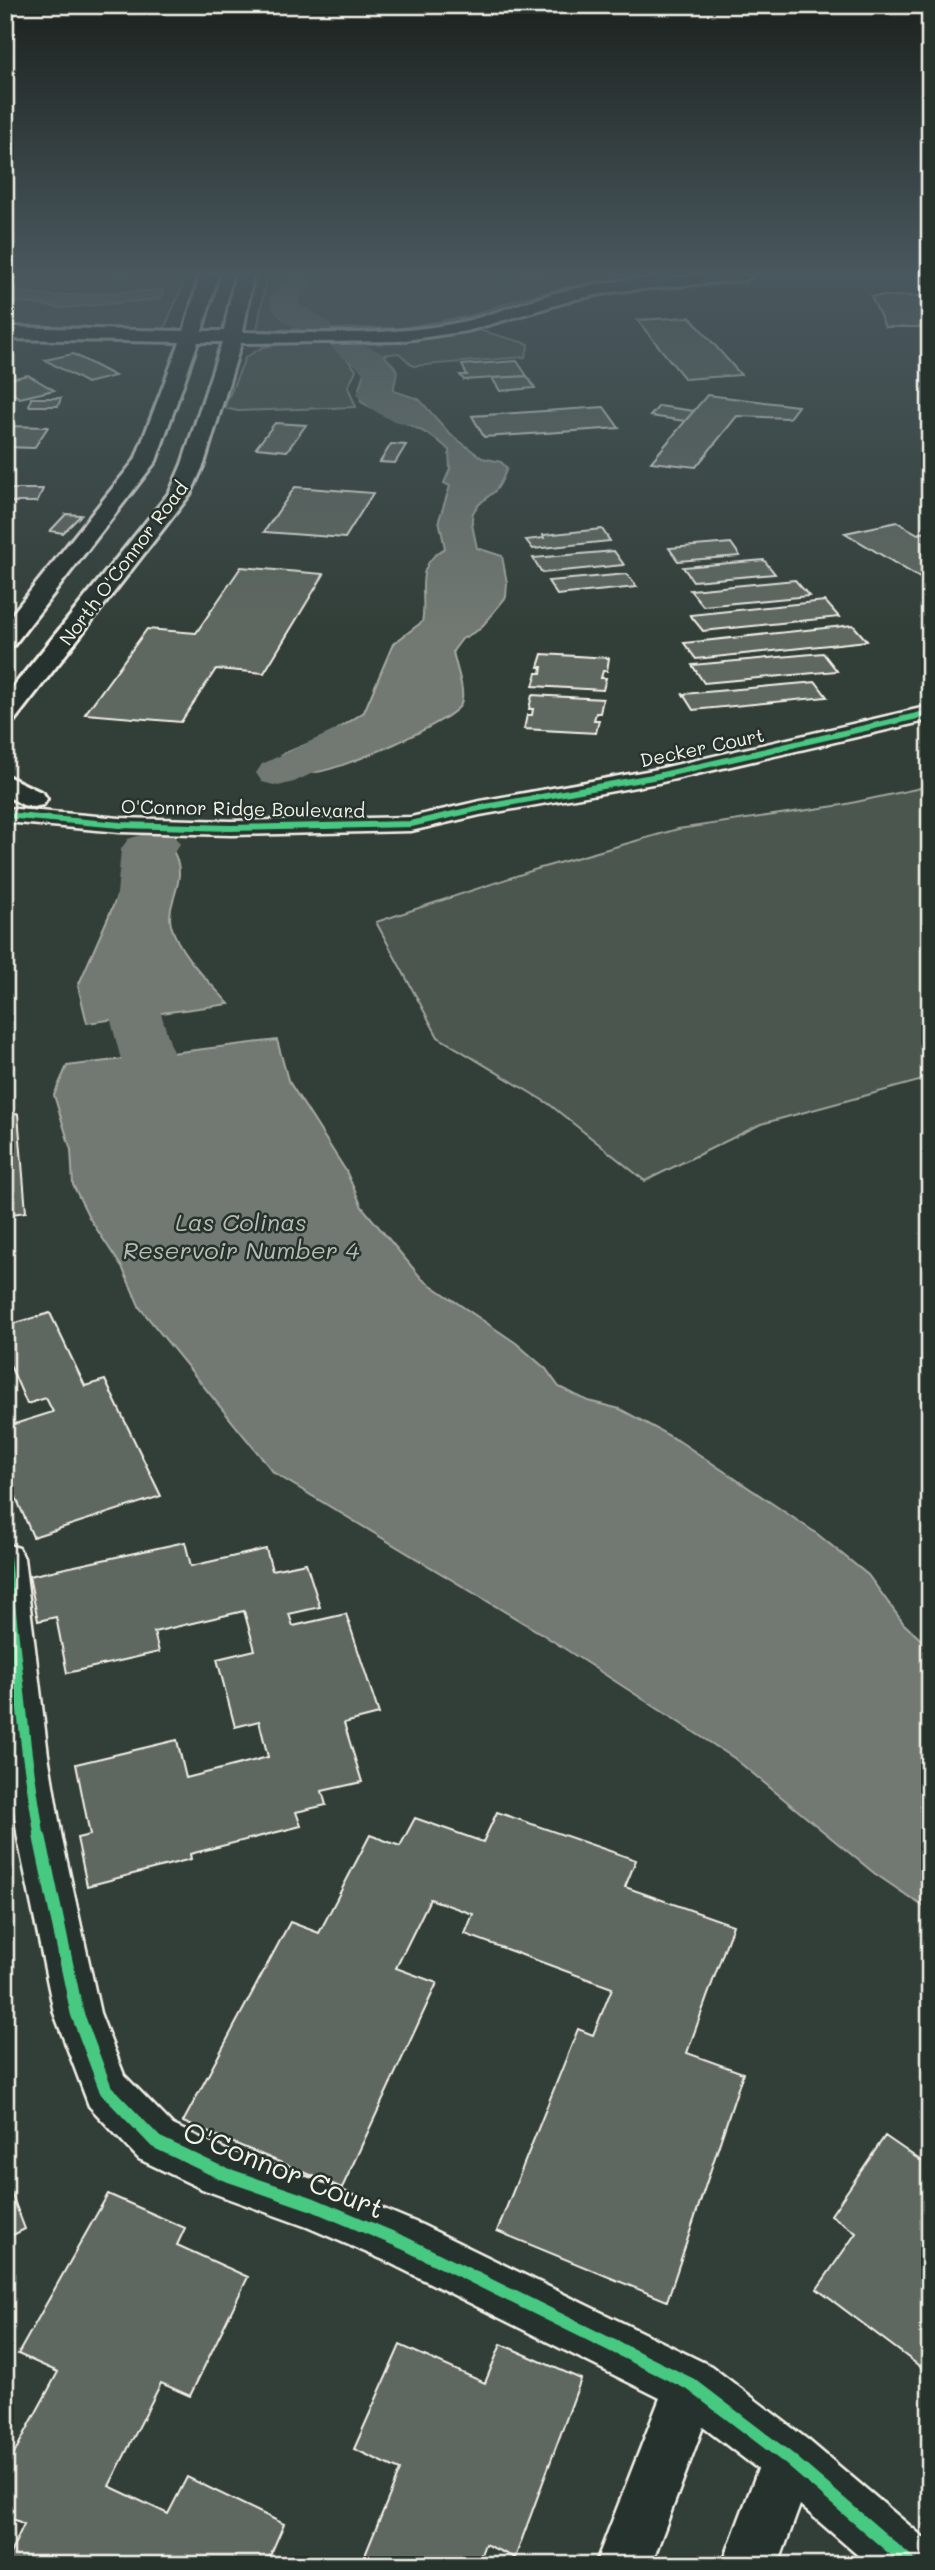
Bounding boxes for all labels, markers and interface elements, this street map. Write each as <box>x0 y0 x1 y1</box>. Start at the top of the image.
street label: North O'Connor Road <box>53 476 193 650</box>
street label: Decker Court <box>637 722 767 772</box>
street label: O'Connor Ridge Boulevard <box>121 793 365 823</box>
water label: Las Colinas Reservoir Number 4 <box>123 1206 359 1265</box>
street label: O'Connor Court <box>178 2112 390 2226</box>

